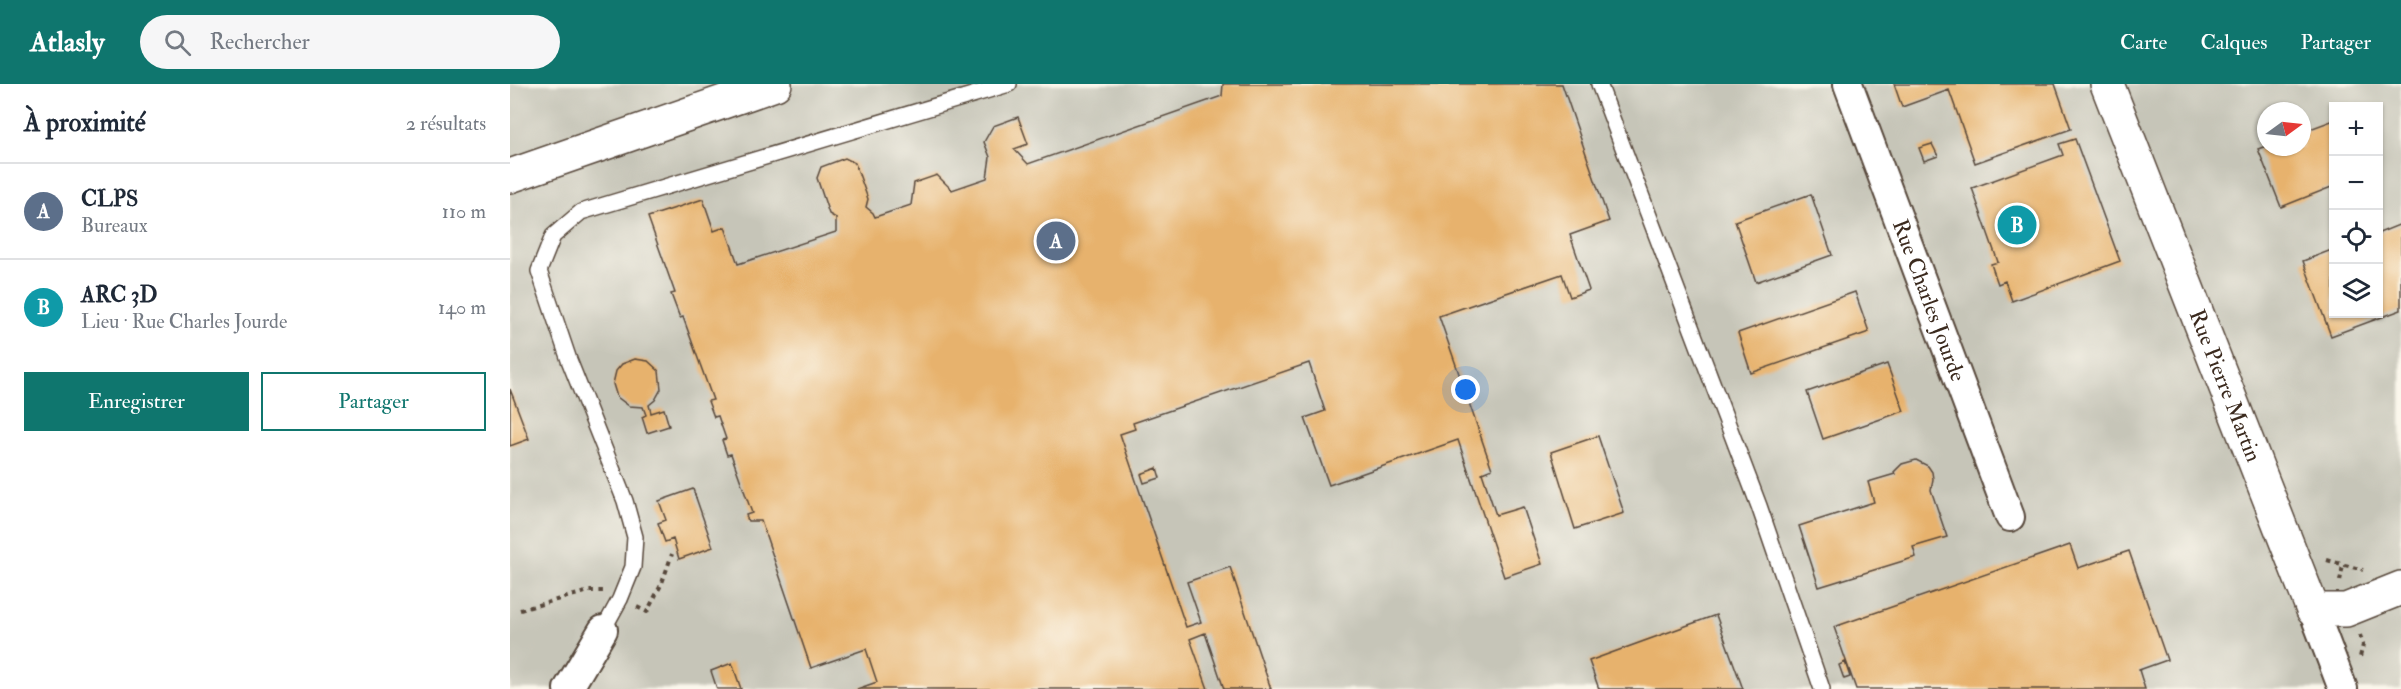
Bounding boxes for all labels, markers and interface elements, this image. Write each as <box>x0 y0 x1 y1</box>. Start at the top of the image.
search box <box>140 15 560 69</box>
text: Atlasly <box>30 25 104 60</box>
icon: search <box>161 26 194 59</box>
text: Rechercher <box>209 28 310 56</box>
text: Carte <box>2120 29 2167 56</box>
text: Calques <box>2200 29 2267 56</box>
text: Partager <box>2300 29 2371 56</box>
north arrow <box>2257 102 2311 156</box>
map controls <box>2329 102 2383 318</box>
button: + <box>2329 102 2383 156</box>
text: À proximité <box>24 107 146 139</box>
text: 2 résultats <box>406 111 486 136</box>
button: − <box>2329 156 2383 210</box>
text: CLPS <box>81 185 138 213</box>
text: A <box>37 199 50 224</box>
text: 110 m <box>442 199 486 224</box>
pin: B <box>1998 202 2036 248</box>
button: locate <box>2329 210 2383 264</box>
text: Bureaux <box>81 213 148 238</box>
street label: Rue Charles Jourde <box>1886 215 1972 385</box>
pin: A <box>1036 218 1076 264</box>
button: layers <box>2329 264 2383 318</box>
text: ARC 3D <box>81 281 157 309</box>
text: B <box>37 295 50 320</box>
text: 140 m <box>438 295 486 320</box>
street label: Rue Pierre Martin <box>2183 305 2268 466</box>
text: Lieu · Rue Charles Jourde <box>81 309 287 334</box>
button: Enregistrer <box>24 372 249 431</box>
button: Partager <box>261 372 486 431</box>
your location <box>1451 375 1480 404</box>

